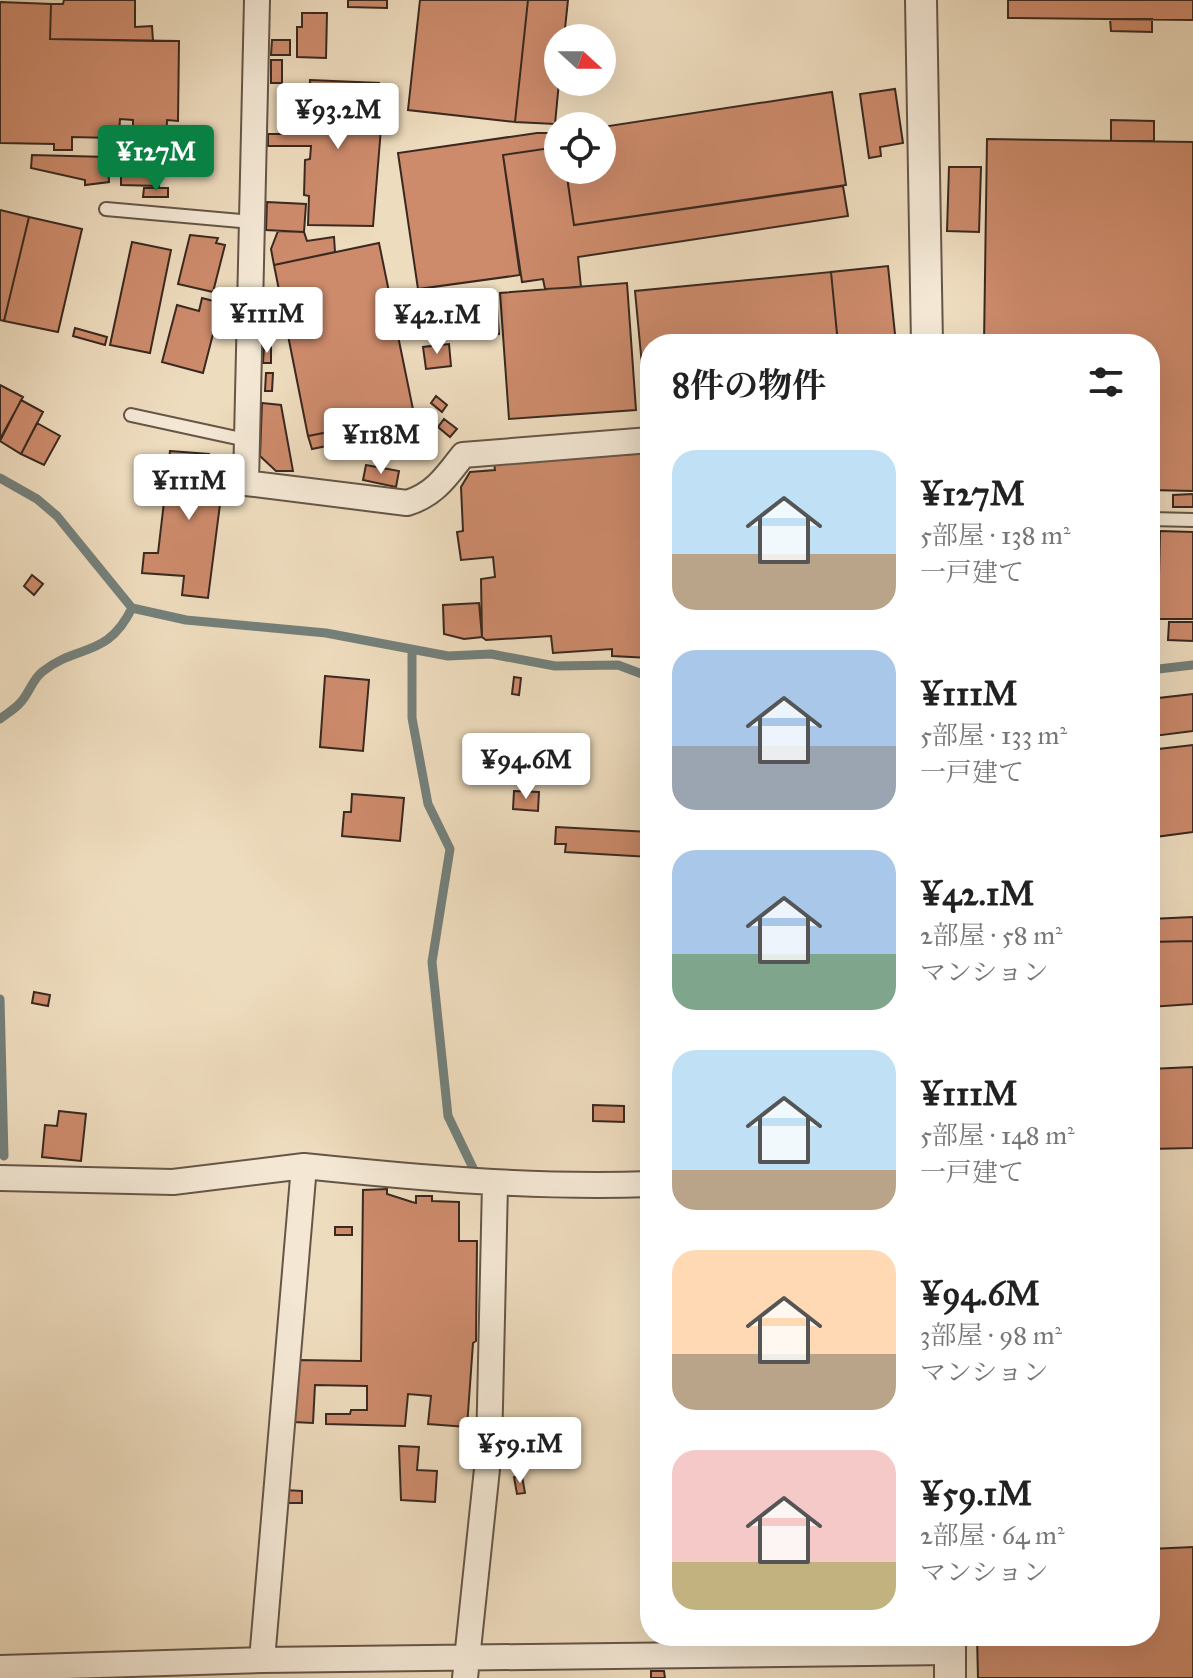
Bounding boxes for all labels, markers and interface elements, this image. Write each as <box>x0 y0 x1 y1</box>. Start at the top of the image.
north arrow <box>544 24 616 96</box>
map controls <box>544 24 616 184</box>
pin: ¥93.2M <box>273 83 403 151</box>
text: ¥93.2M <box>295 93 381 125</box>
button: locate <box>544 112 616 184</box>
pin: ¥127M <box>100 125 212 193</box>
text: ¥127M <box>116 135 196 167</box>
pin: ¥111M <box>211 287 323 355</box>
pin: ¥42.1M <box>372 288 502 356</box>
text: ¥111M <box>230 297 304 329</box>
text: ¥42.1M <box>393 298 481 330</box>
icon: filters <box>1084 360 1128 404</box>
text: 8件の物件 <box>672 365 826 406</box>
pin: ¥118M <box>325 408 437 476</box>
text: ¥118M <box>342 418 420 450</box>
pin: ¥111M <box>133 454 245 522</box>
text: ¥111M <box>152 464 226 496</box>
text: ¥127M <box>920 473 1025 514</box>
icon: home <box>736 482 832 578</box>
text: 5部屋 · 138 m² <box>920 519 1070 551</box>
text: 一戸建て <box>920 556 1024 588</box>
text: ¥111M <box>920 673 1018 714</box>
icon: home <box>736 682 832 778</box>
text: 5部屋 · 133 m² <box>920 719 1067 751</box>
pin: ¥94.6M <box>461 733 591 801</box>
text: ¥94.6M <box>480 743 572 775</box>
text: 一戸建て <box>920 756 1024 788</box>
text: ¥42.1M <box>920 873 1034 914</box>
icon: home <box>736 882 832 978</box>
text: 2部屋 · 58 m² <box>920 919 1063 951</box>
text: マンション <box>920 956 1049 988</box>
text: ¥111M <box>920 1073 1018 1114</box>
icon: home <box>736 1082 832 1178</box>
text: 5部屋 · 148 m² <box>920 1119 1075 1151</box>
text: 一戸建て <box>920 1156 1024 1188</box>
text: ¥94.6M <box>920 1273 1040 1314</box>
icon: home <box>736 1282 832 1378</box>
text: 3部屋 · 98 m² <box>920 1319 1062 1351</box>
text: マンション <box>920 1356 1049 1388</box>
pin: ¥59.1M <box>455 1417 585 1485</box>
text: ¥59.1M <box>477 1427 563 1459</box>
text: ¥59.1M <box>920 1473 1032 1514</box>
icon: home <box>736 1482 832 1578</box>
text: 2部屋 · 64 m² <box>920 1519 1065 1551</box>
text: マンション <box>920 1556 1049 1588</box>

